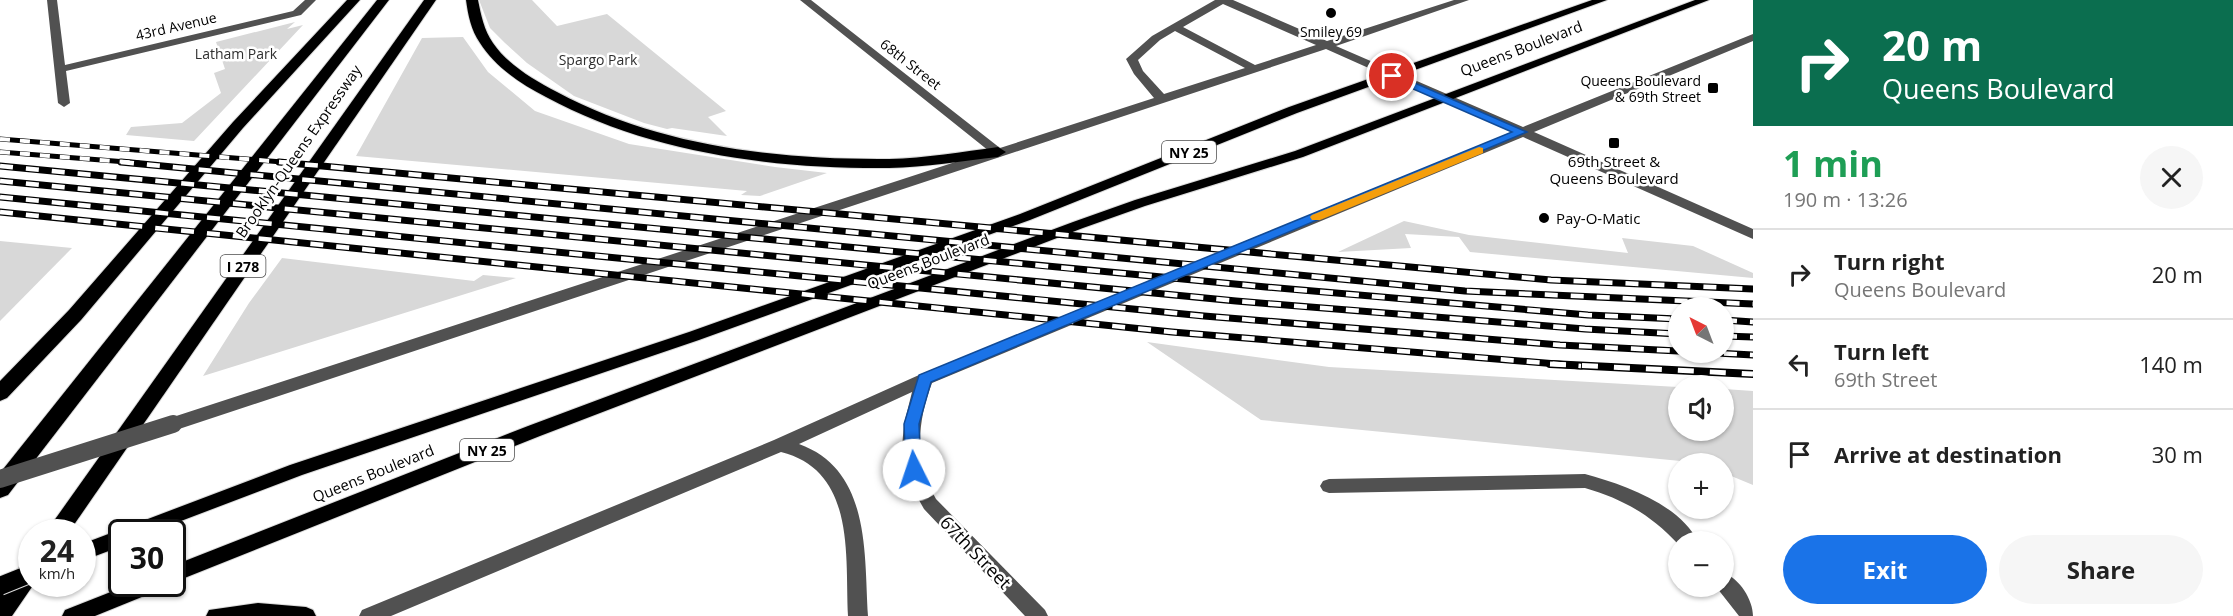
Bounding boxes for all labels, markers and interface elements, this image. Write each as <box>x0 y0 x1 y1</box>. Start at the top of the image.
marker: Smiley 69 <box>1324 6 1338 20</box>
street label: 43rd Avenue <box>134 7 219 45</box>
street label: Queens Boulevard <box>1457 16 1585 80</box>
text: 20 m <box>1882 16 1982 73</box>
place label: Smiley 69 <box>1300 22 1362 41</box>
icon: right <box>1783 24 1861 102</box>
street label: 68th Street <box>877 34 945 94</box>
park label: Latham Park <box>195 44 278 63</box>
park label: Spargo Park <box>559 50 638 69</box>
pin <box>1366 50 1417 101</box>
icon: arrive <box>1375 59 1408 92</box>
street label: Brooklyn-Queens Expressway <box>231 60 366 241</box>
text: Queens Boulevard <box>1882 70 2115 107</box>
place label: Queens Boulevard & 69th Street <box>1580 71 1701 106</box>
marker: Queens Boulevard & 69th Street <box>1706 81 1720 95</box>
marker: 69th Street & Queens Boulevard <box>1607 136 1621 150</box>
text: 1 min <box>1783 139 1883 188</box>
road number: NY 25 <box>1162 141 1216 163</box>
button: close <box>2140 146 2203 209</box>
place label: 69th Street & Queens Boulevard <box>1549 151 1679 188</box>
text: 190 m · 13:26 <box>1783 186 1908 213</box>
place label: Pay-O-Matic <box>1556 208 1640 228</box>
marker: Pay-O-Matic <box>1537 211 1551 225</box>
street label: Queens Boulevard <box>864 229 992 293</box>
text: Turn right <box>1834 246 1945 276</box>
road number: I 278 <box>220 255 266 277</box>
icon: right <box>1783 258 1816 291</box>
text: 20 m <box>2152 259 2203 289</box>
text: Queens Boulevard <box>1834 276 2006 303</box>
north arrow <box>1668 297 1734 363</box>
map controls <box>1668 297 1734 597</box>
text: Turn left <box>1834 336 1929 366</box>
icon: left <box>1783 348 1816 381</box>
text: 140 m <box>2139 349 2203 379</box>
text: 69th Street <box>1834 366 1937 393</box>
button: sound <box>1668 375 1734 441</box>
position arrow <box>882 438 946 502</box>
icon: arrive <box>1783 438 1816 471</box>
road number: NY 25 <box>460 439 514 461</box>
text: Arrive at destination <box>1834 439 2062 469</box>
text: 30 m <box>2152 439 2203 469</box>
street label: Queens Boulevard <box>309 440 437 506</box>
button: + <box>1668 453 1734 519</box>
street label: 67th Street <box>935 510 1017 594</box>
speed limit sign: 30 <box>108 519 186 597</box>
text: 24 <box>40 530 74 571</box>
button: − <box>1668 531 1734 597</box>
button: Exit <box>1783 535 1987 604</box>
button: Share <box>1999 535 2203 604</box>
text: km/h <box>39 563 75 583</box>

